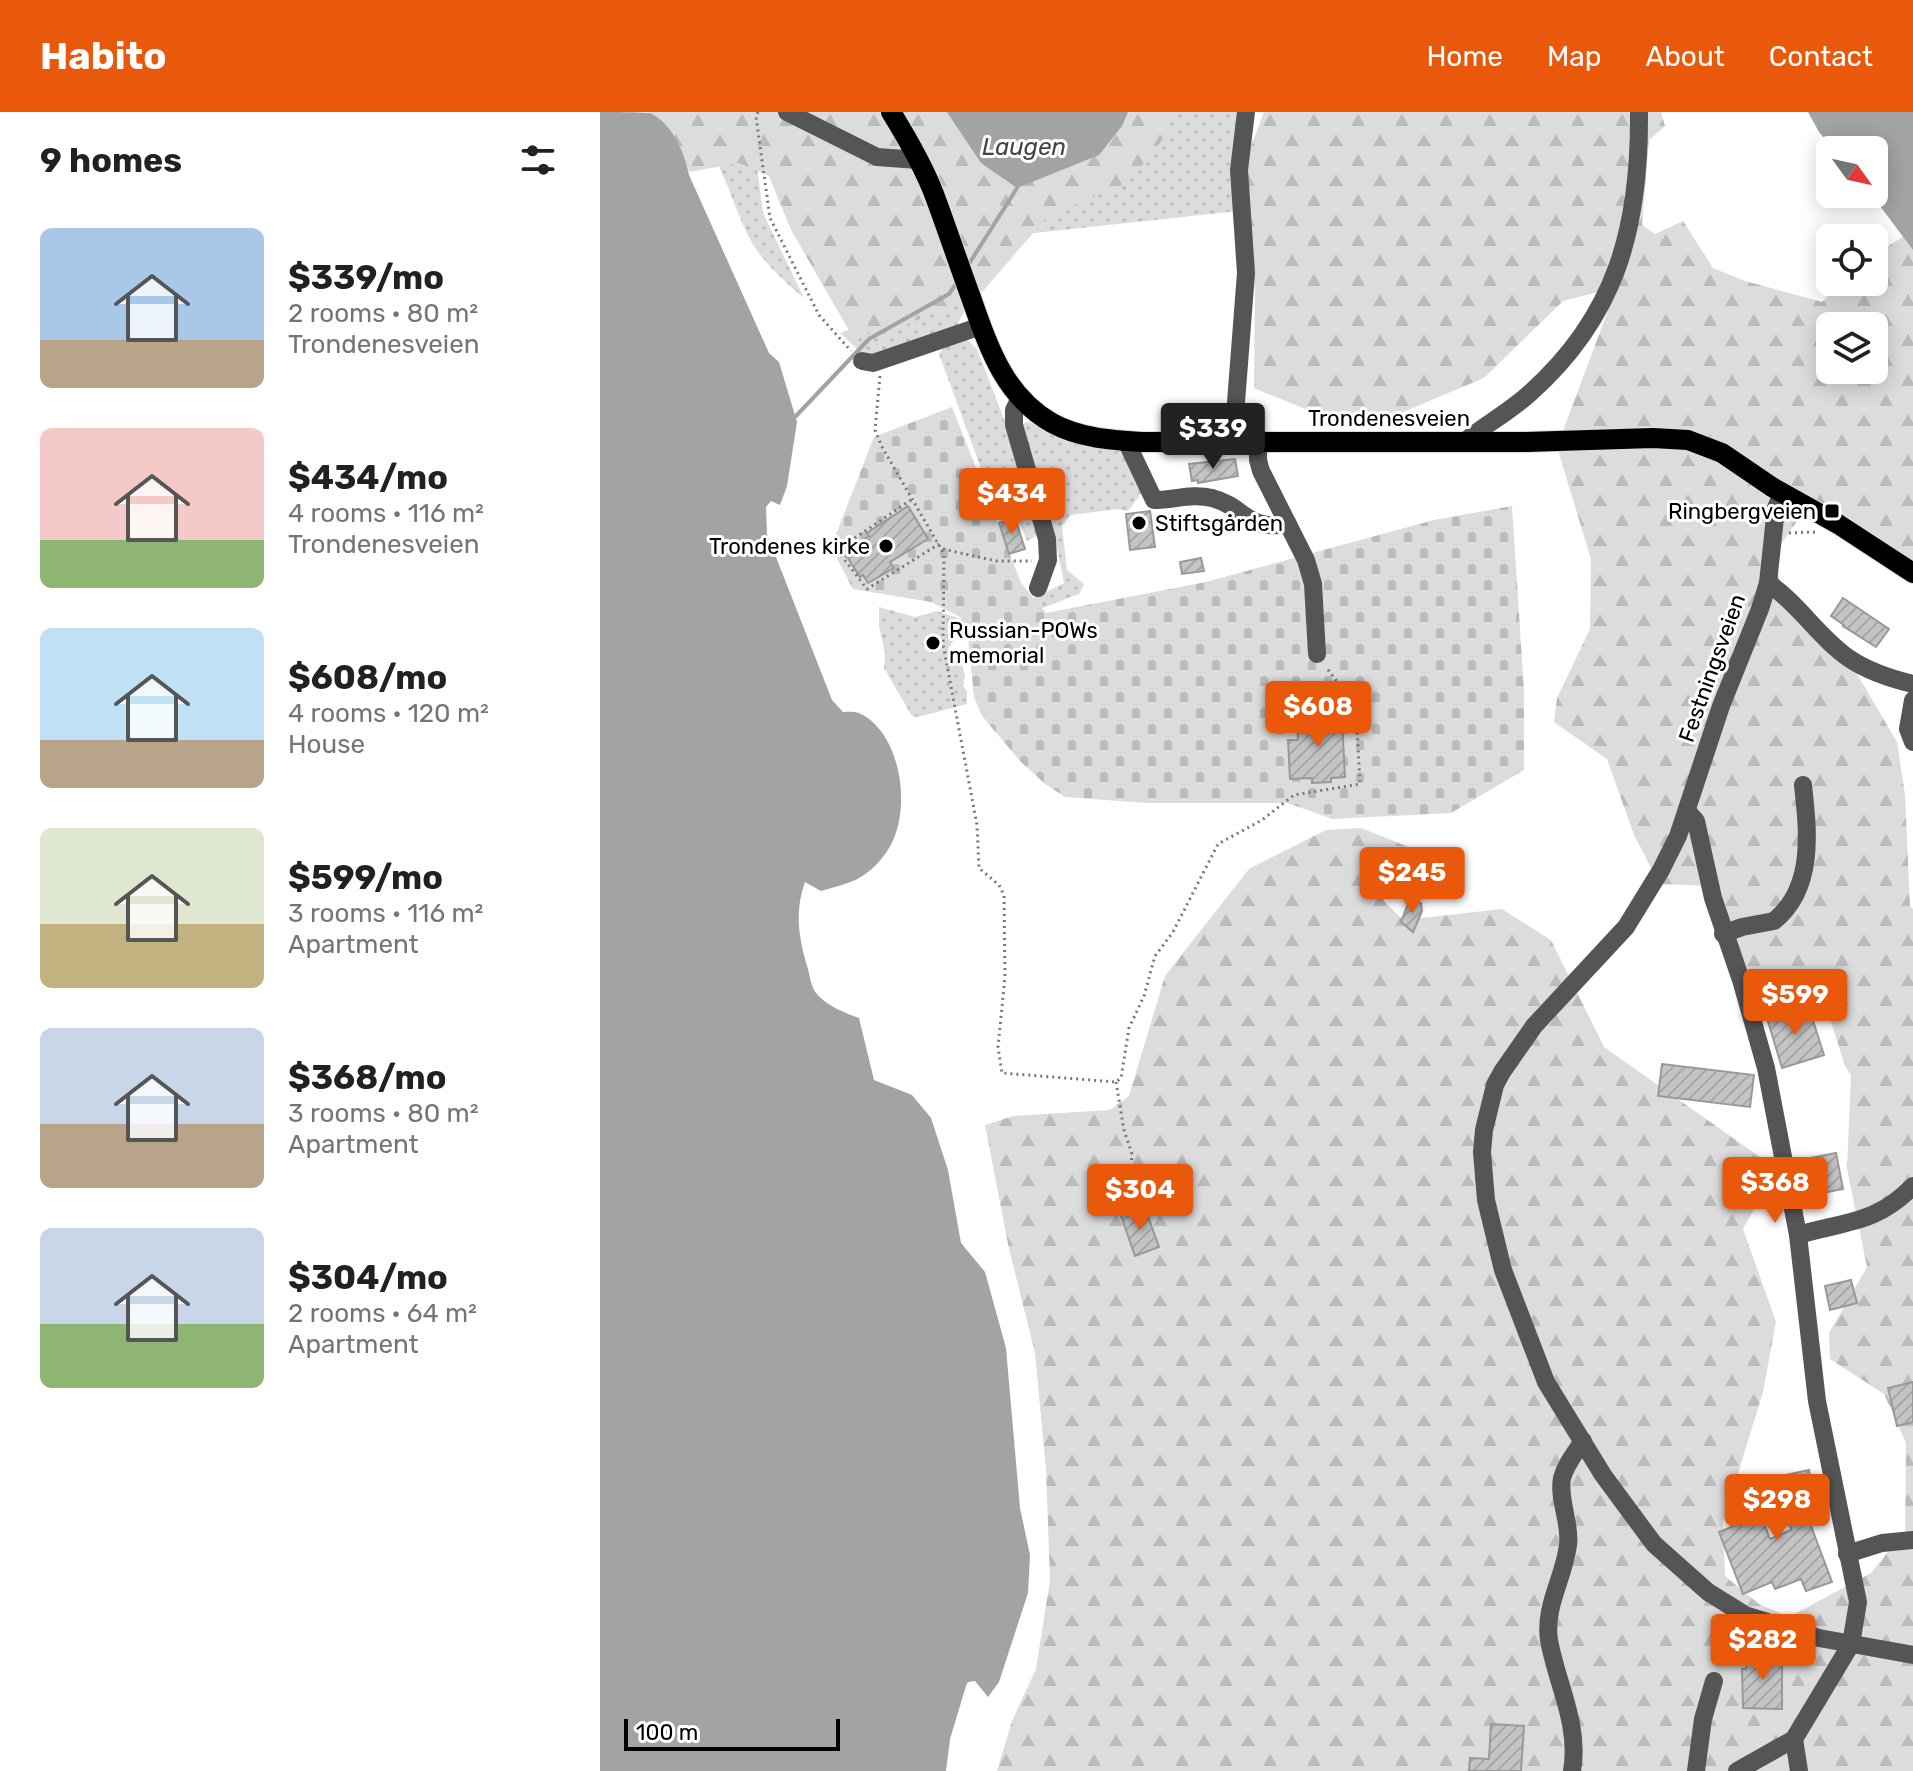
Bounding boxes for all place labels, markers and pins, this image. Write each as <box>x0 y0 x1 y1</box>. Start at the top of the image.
pin: $339 <box>1166 403 1260 471</box>
pin: $434 <box>965 468 1059 536</box>
place label: Ringbergveien <box>1668 498 1816 525</box>
marker: Ringbergveien <box>1823 502 1841 520</box>
place label: Stiftsgården <box>1155 510 1283 537</box>
marker: Stiftsgården <box>1130 514 1148 532</box>
place label: Trondenes kirke <box>709 533 870 560</box>
marker: Trondenes kirke <box>877 537 895 555</box>
place label: Russian-POWs memorial <box>949 617 1098 669</box>
marker: Russian-POWs memorial <box>924 634 942 652</box>
pin: $608 <box>1271 681 1365 749</box>
pin: $245 <box>1365 847 1459 915</box>
pin: $599 <box>1748 969 1842 1037</box>
pin: $368 <box>1728 1157 1822 1225</box>
pin: $304 <box>1093 1164 1187 1232</box>
pin: $298 <box>1730 1474 1824 1542</box>
pin: $282 <box>1716 1614 1810 1682</box>

